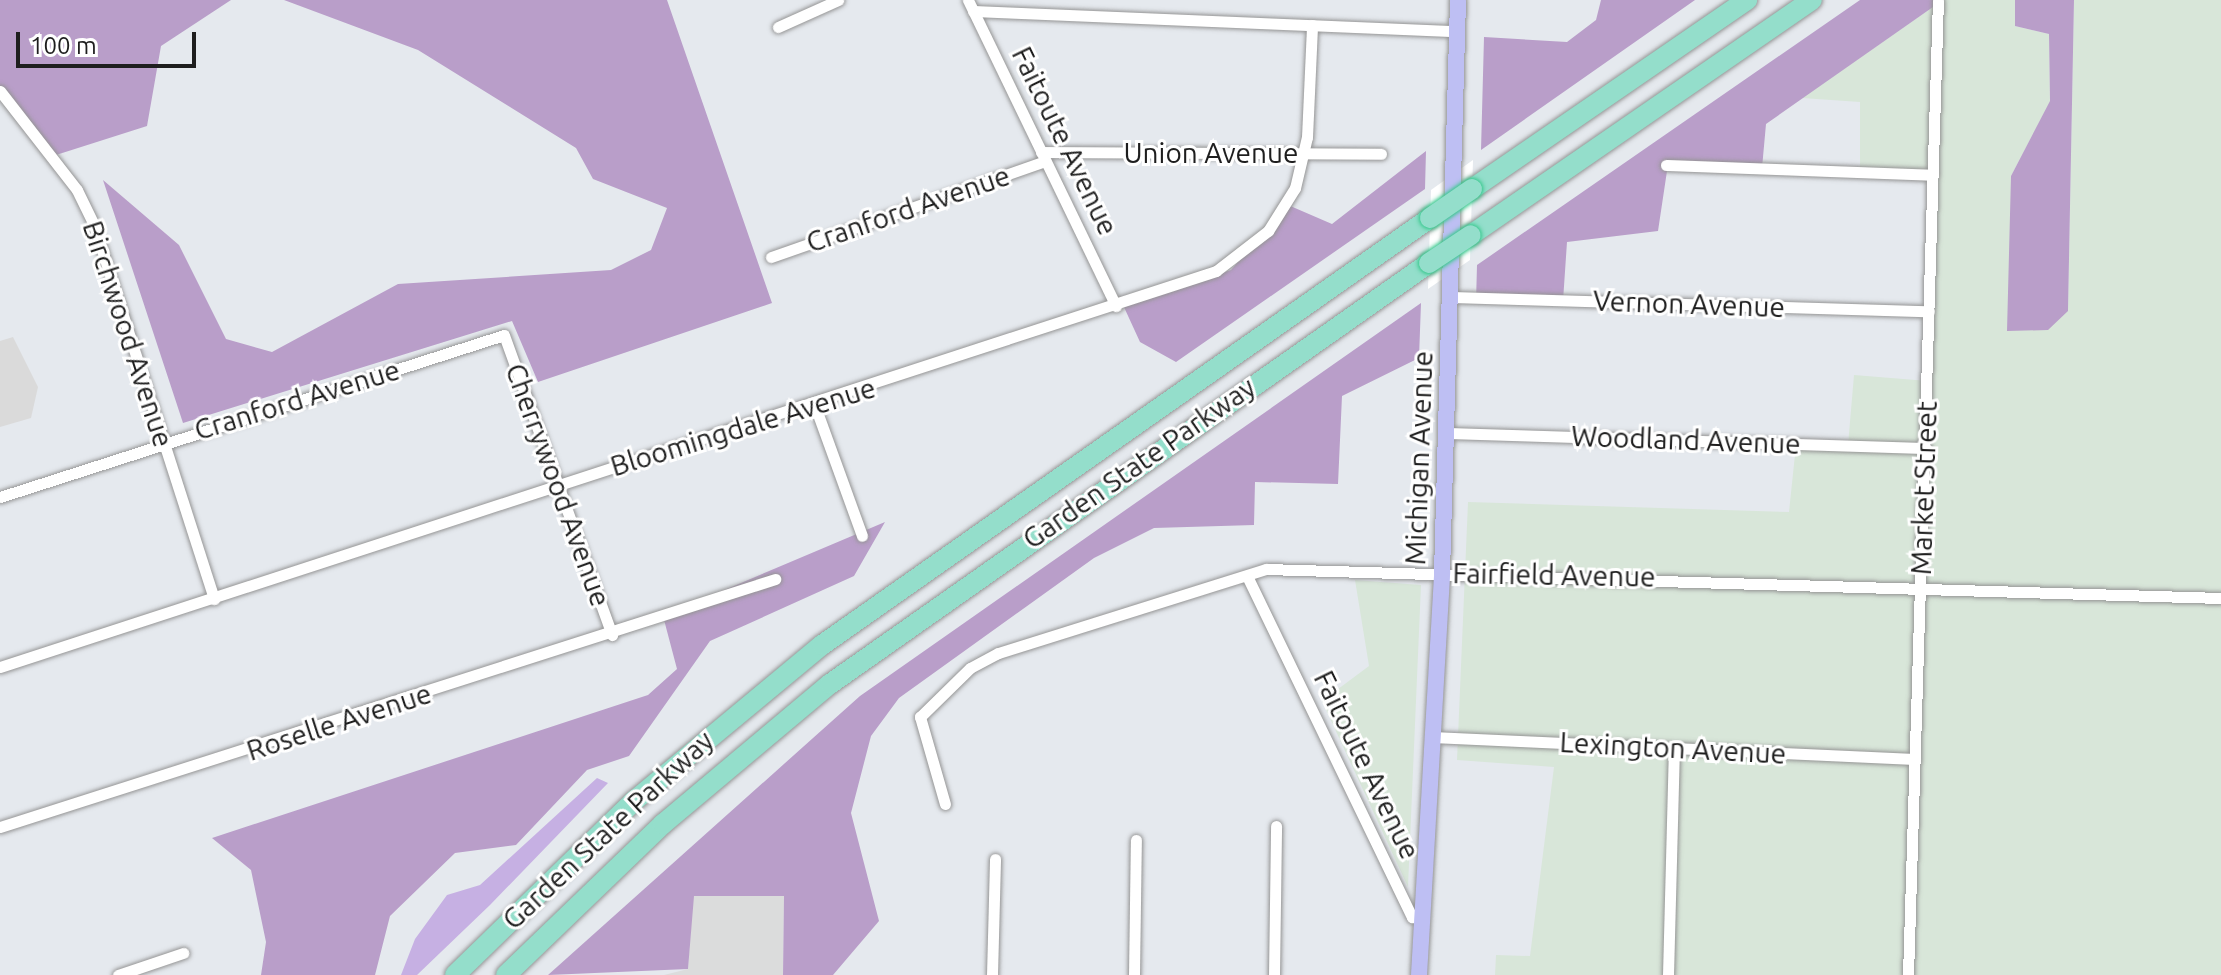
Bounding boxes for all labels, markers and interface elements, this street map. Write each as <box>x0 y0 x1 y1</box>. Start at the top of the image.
scale bar <box>20 16 200 66</box>
text: 100 m <box>30 32 97 59</box>
street label: Faitoute Avenue <box>1005 41 1125 241</box>
street label: Union Avenue <box>1123 136 1299 170</box>
street label: Cranford Avenue <box>802 158 1014 260</box>
street label: Birchwood Avenue <box>76 217 180 451</box>
street label: Vernon Avenue <box>1593 284 1785 324</box>
street label: Michigan Avenue <box>1398 350 1440 566</box>
street label: Cranford Avenue <box>190 353 404 447</box>
street label: Cherrywood Avenue <box>498 359 618 611</box>
street label: Garden State Parkway <box>1016 370 1262 556</box>
street label: Bloomingdale Avenue <box>606 371 880 483</box>
street label: Market Street <box>1904 400 1944 576</box>
street label: Woodland Avenue <box>1571 419 1801 461</box>
street label: Fairfield Avenue <box>1452 556 1656 594</box>
street label: Faitoute Avenue <box>1307 665 1427 865</box>
street label: Roselle Avenue <box>242 676 436 768</box>
street label: Garden State Parkway <box>496 724 720 936</box>
street label: Lexington Avenue <box>1559 725 1787 771</box>

